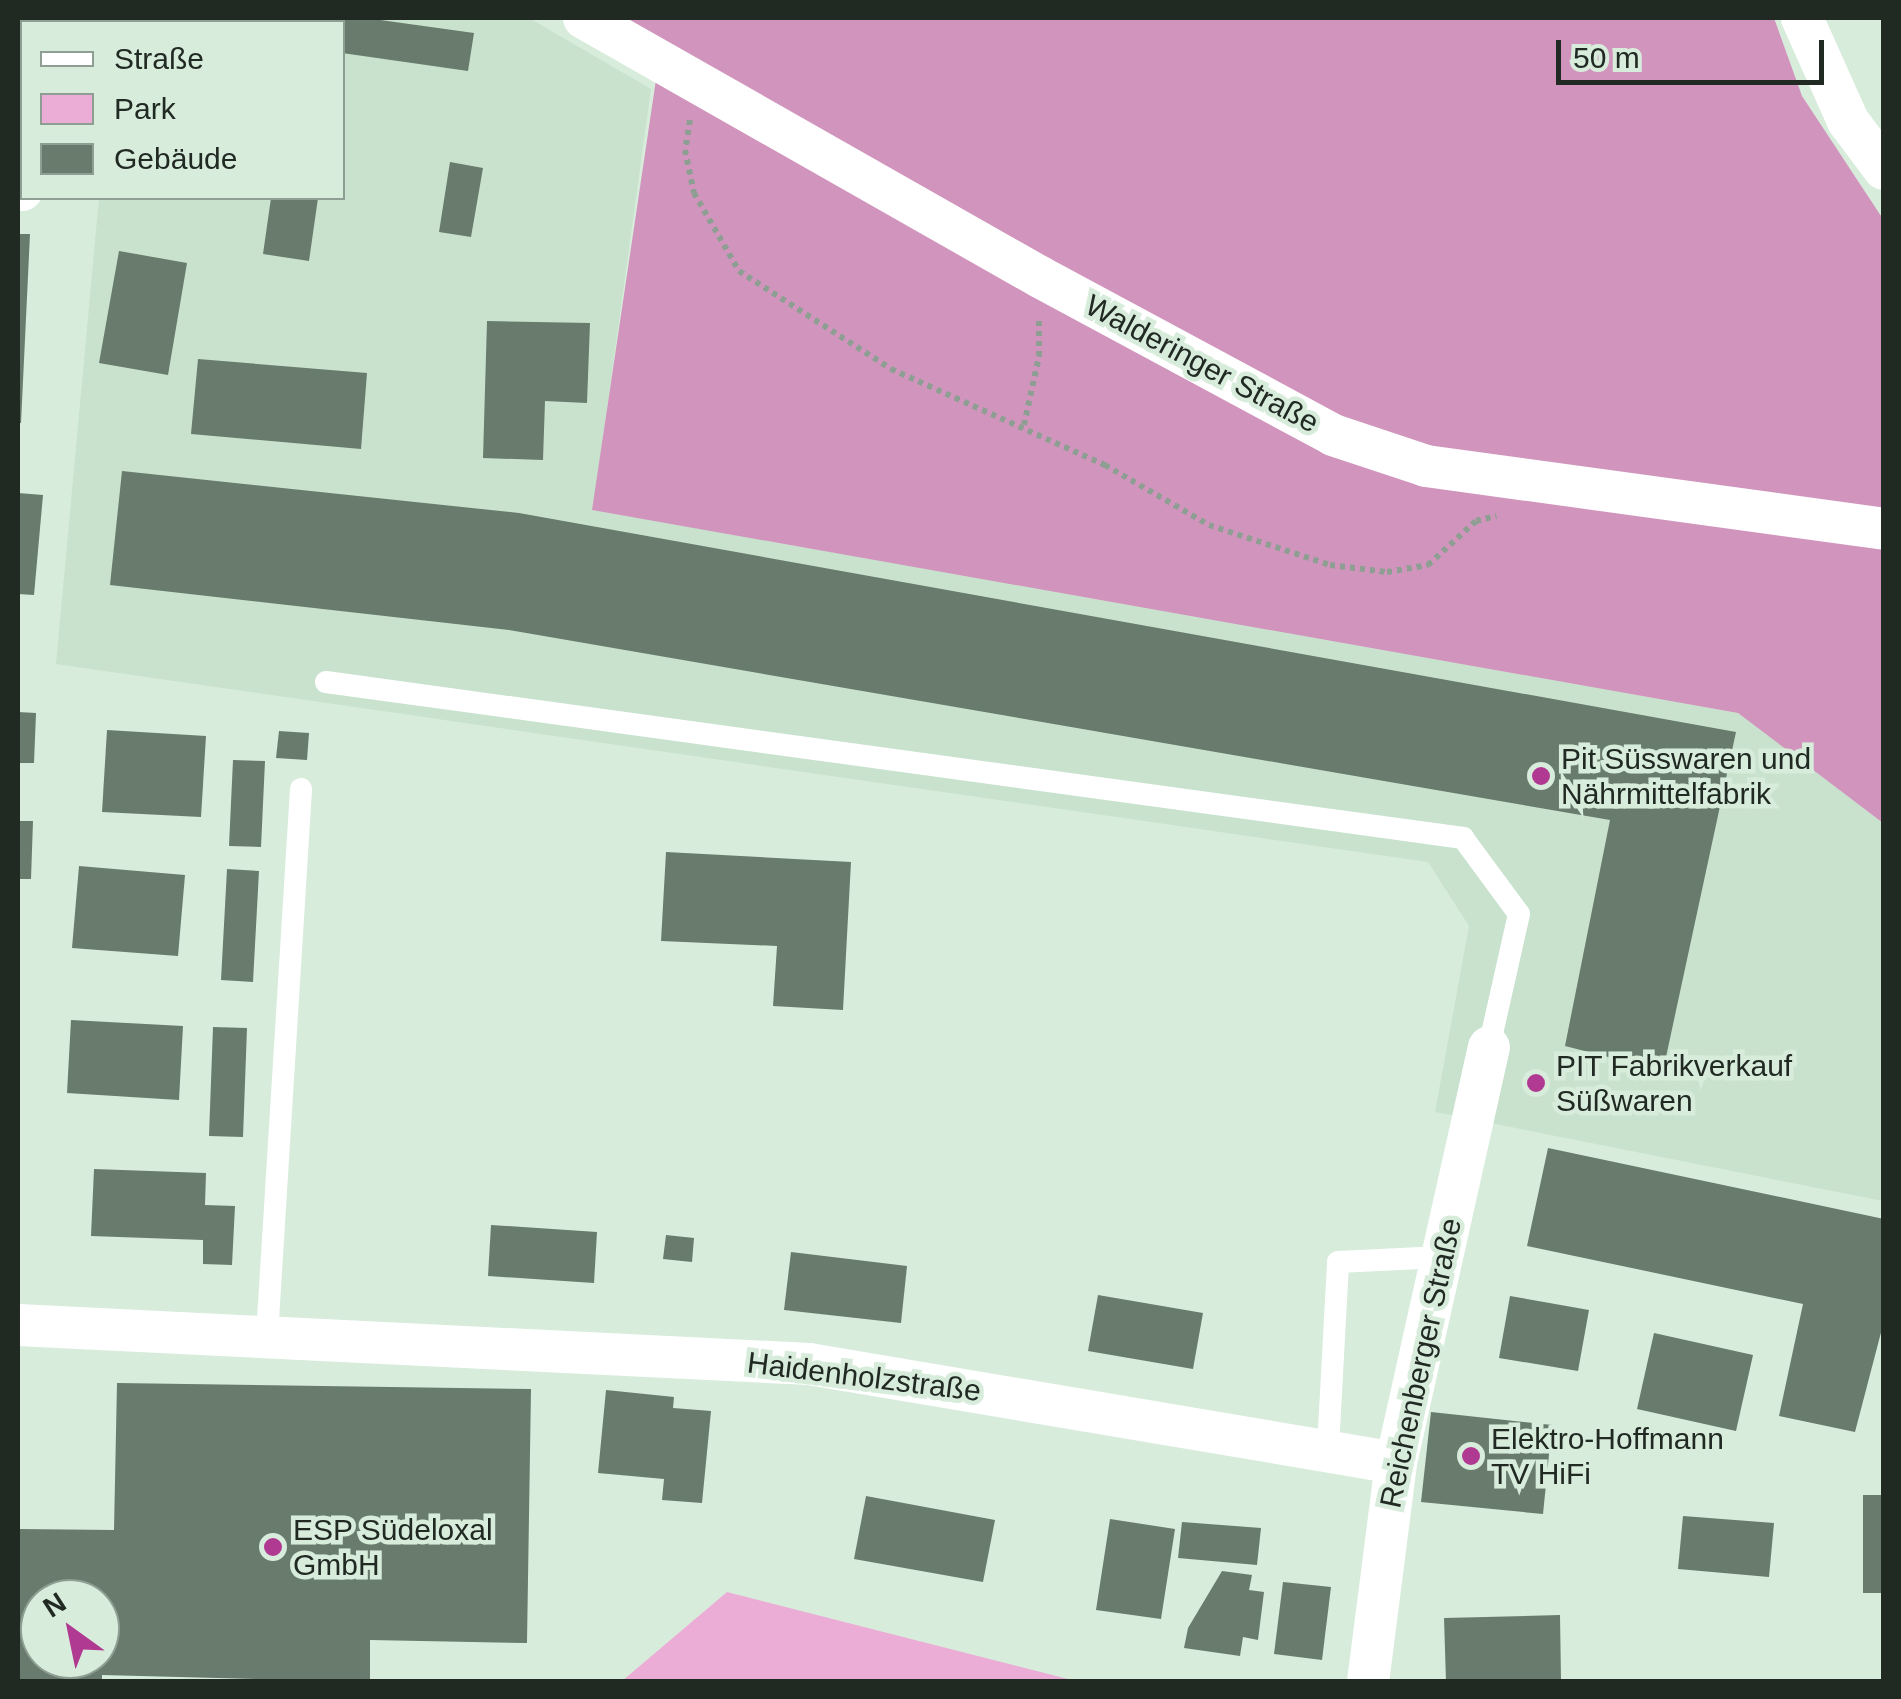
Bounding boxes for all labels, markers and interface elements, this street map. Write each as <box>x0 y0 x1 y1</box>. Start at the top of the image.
legend <box>20 20 345 200</box>
scale bar <box>1561 20 1828 82</box>
text: 50 m <box>1573 41 1640 74</box>
text: Straße <box>114 42 204 75</box>
text: Park <box>114 92 176 125</box>
text: Gebäude <box>114 142 237 175</box>
street label: Walderinger Straße <box>1079 287 1325 441</box>
place label: Pit Süsswaren und Nährmittelfabrik <box>1561 741 1811 812</box>
marker: Pit Süsswaren und Nährmittelfabrik <box>1530 765 1552 787</box>
place label: PIT Fabrikverkauf Süßwaren <box>1556 1048 1793 1118</box>
marker: PIT Fabrikverkauf Süßwaren <box>1525 1072 1547 1094</box>
street label: Reichenberger Straße <box>1373 1215 1469 1511</box>
street label: Haidenholzstraße <box>745 1345 983 1409</box>
place label: Elektro-Hoffmann TV HiFi <box>1491 1421 1724 1492</box>
marker: Elektro-Hoffmann TV HiFi <box>1460 1445 1482 1467</box>
place label: ESP Südeloxal GmbH <box>293 1512 493 1582</box>
marker: ESP Südeloxal GmbH <box>262 1536 284 1558</box>
north arrow <box>20 1579 120 1679</box>
text: N <box>38 1587 71 1624</box>

